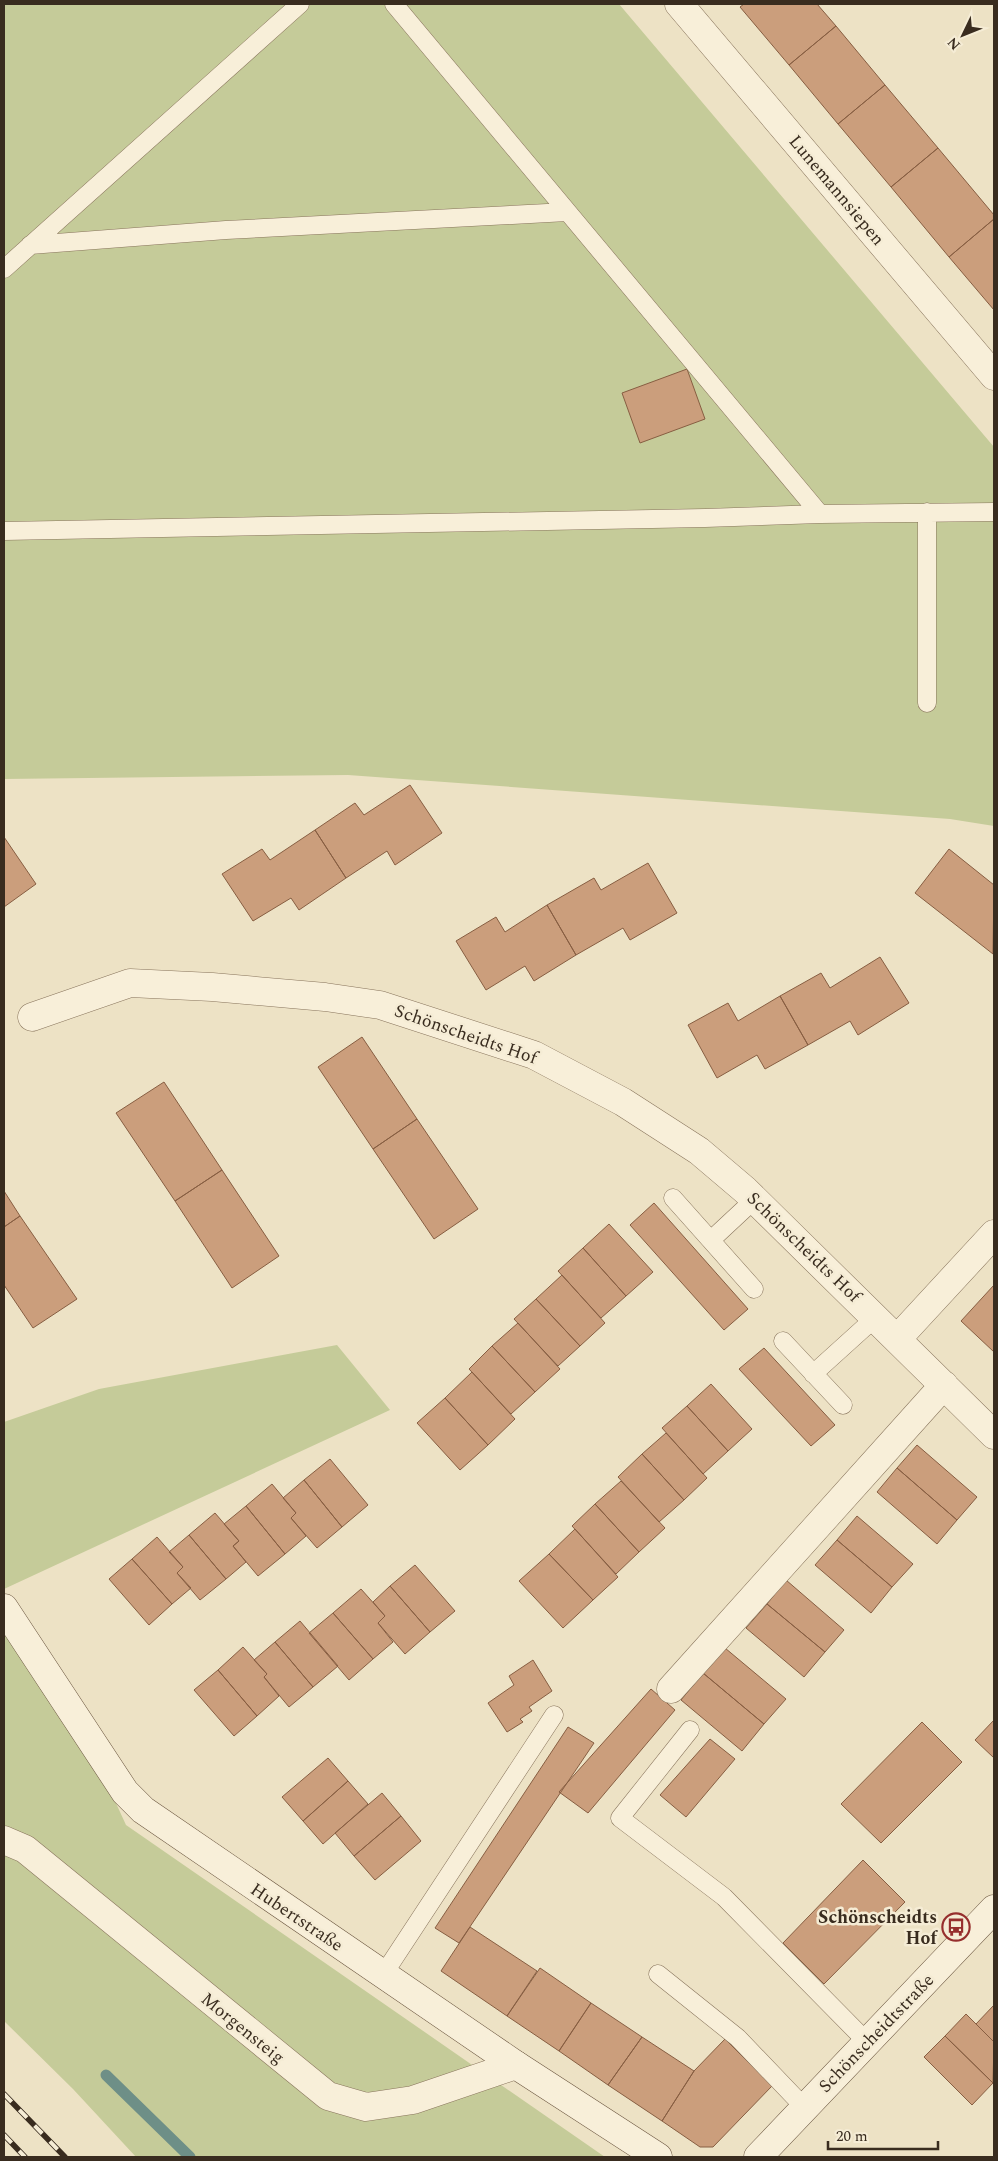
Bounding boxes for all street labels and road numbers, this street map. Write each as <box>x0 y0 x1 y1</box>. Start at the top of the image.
street label: Lunemannsiepen <box>782 129 891 252</box>
street label: Schönscheidts Hof <box>391 997 543 1072</box>
street label: Schönscheidts Hof <box>740 1186 868 1310</box>
street label: Hubertstraße <box>245 1876 349 1959</box>
street label: Schönscheidtstraße <box>812 1968 941 2099</box>
street label: Morgensteig <box>195 1986 290 2071</box>

